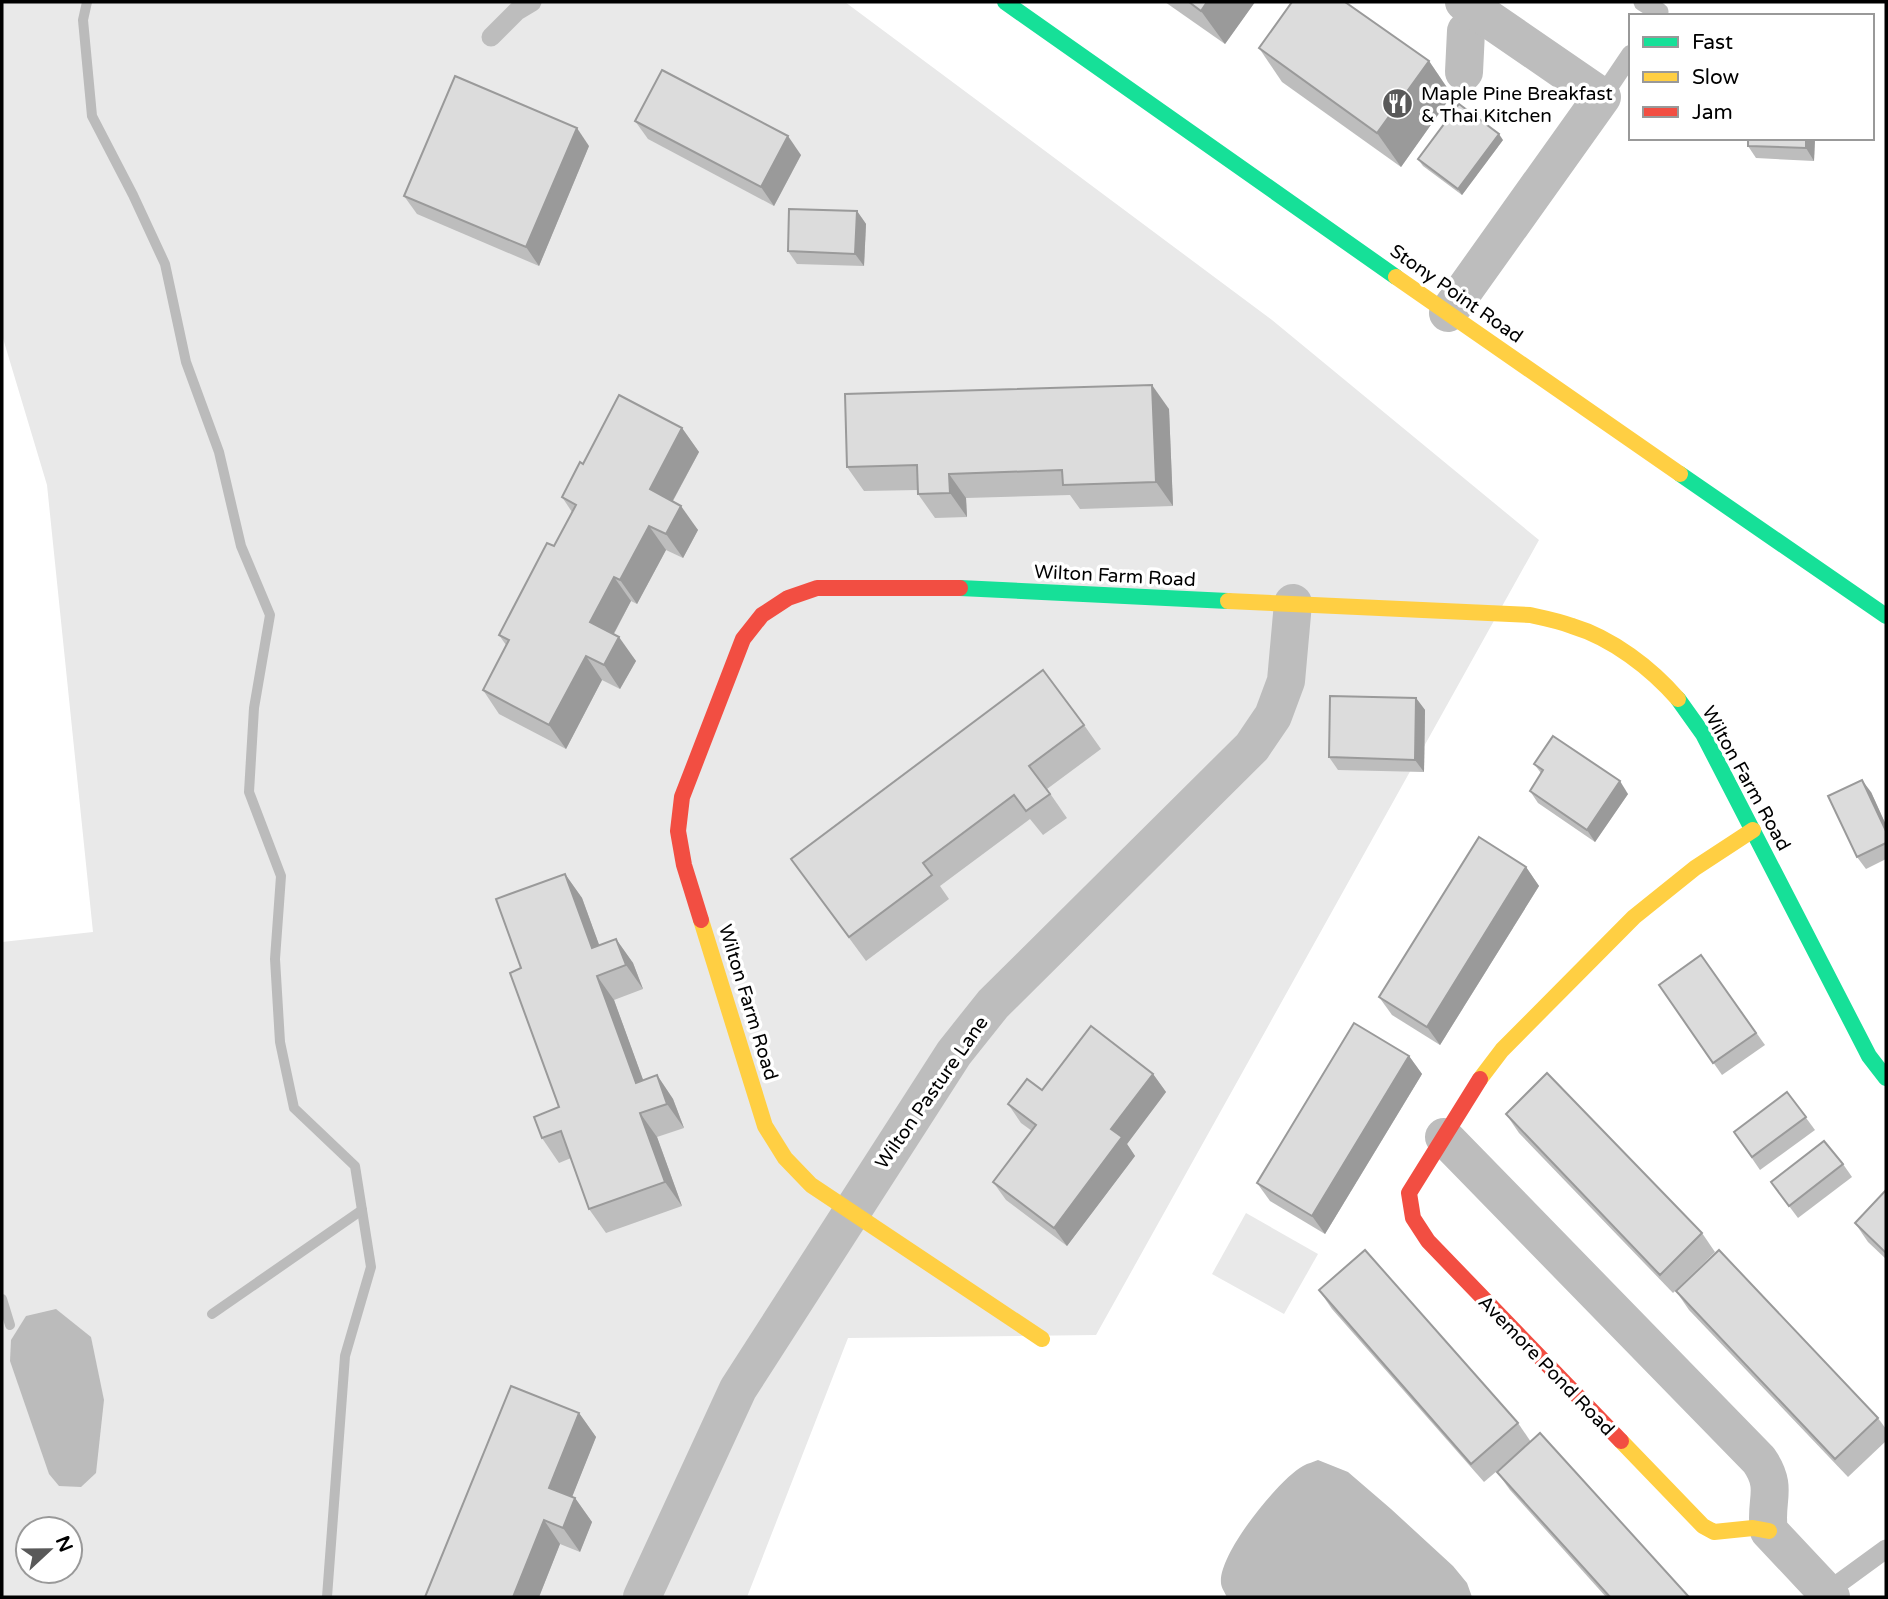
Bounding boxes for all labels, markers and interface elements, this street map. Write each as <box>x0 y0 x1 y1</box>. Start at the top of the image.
legend <box>1629 14 1874 140</box>
text: Fast <box>1692 30 1733 55</box>
text: Slow <box>1692 65 1740 90</box>
place label: Maple Pine Breakfast & Thai Kitchen <box>1421 83 1613 127</box>
restaurant icon: Maple Pine Breakfast & Thai Kitchen <box>1381 87 1415 121</box>
text: Jam <box>1692 100 1733 125</box>
street label: Stony Point Road <box>1386 240 1527 348</box>
street label: Wilton Farm Road <box>1034 561 1196 591</box>
street label: Wilton Farm Road <box>1697 702 1795 855</box>
street label: Wilton Farm Road <box>714 922 782 1083</box>
street label: Wilton Pasture Lane <box>871 1012 993 1173</box>
street label: Avemore Pond Road <box>1474 1291 1619 1440</box>
north arrow <box>14 1515 84 1585</box>
text: N <box>51 1533 77 1555</box>

